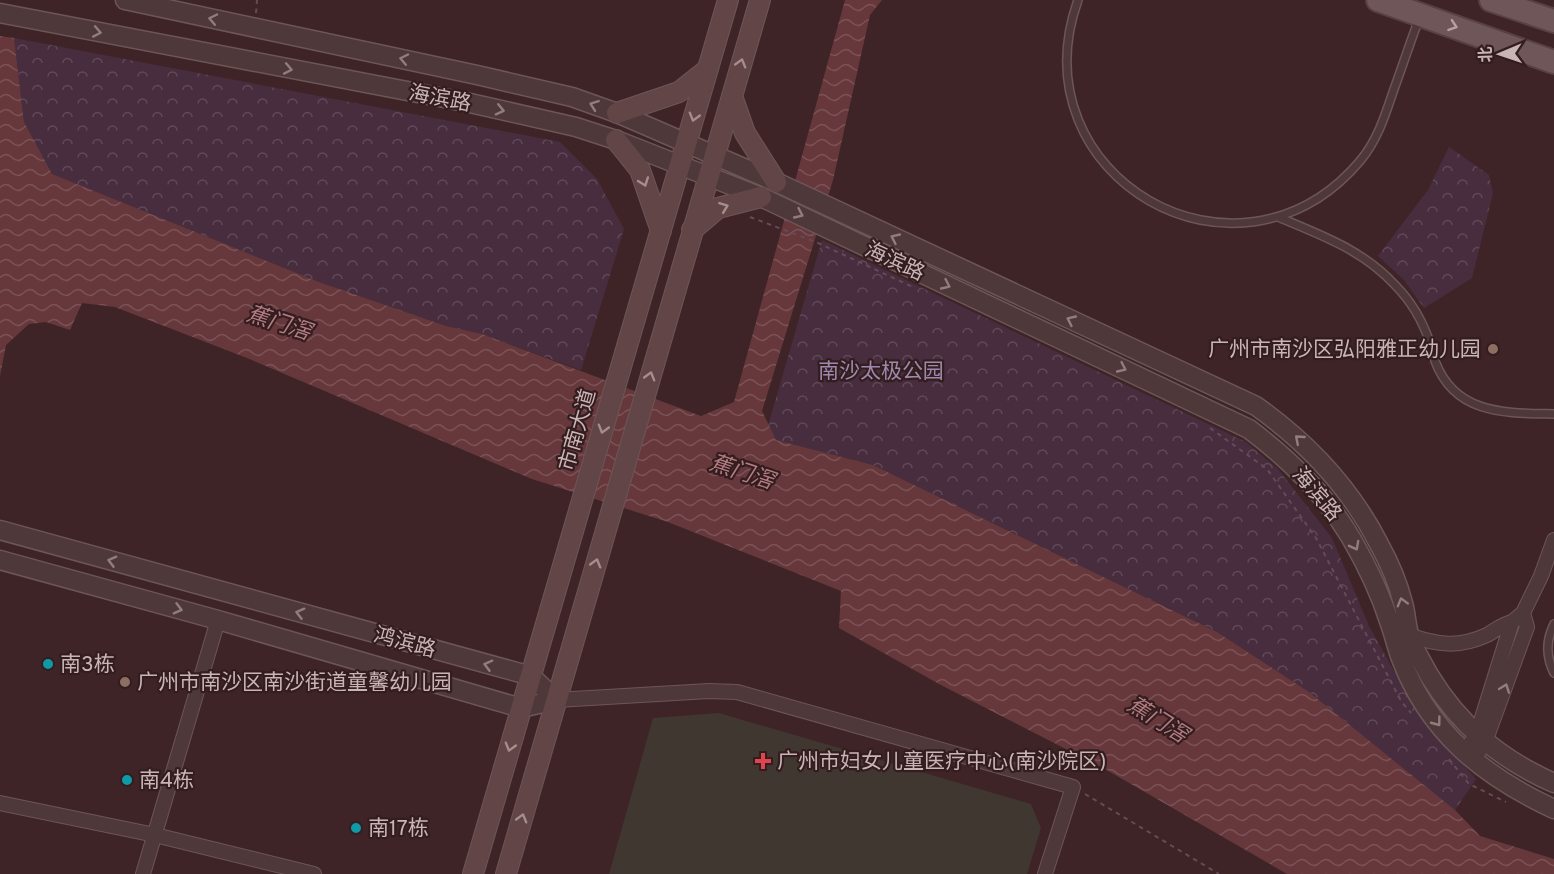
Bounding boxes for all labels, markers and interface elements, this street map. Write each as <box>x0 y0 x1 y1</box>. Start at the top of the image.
one-way arrow <box>209 13 219 26</box>
one-way arrow <box>1448 19 1458 32</box>
north arrow <box>1470 24 1530 84</box>
one-way arrow <box>92 25 102 38</box>
text: 北 <box>1477 46 1497 63</box>
one-way arrow <box>399 53 409 66</box>
one-way arrow <box>734 58 746 69</box>
one-way arrow <box>283 62 293 75</box>
street label: 海滨路 <box>406 80 473 119</box>
one-way arrow <box>589 99 599 112</box>
one-way arrow <box>495 103 505 116</box>
one-way arrow <box>689 111 701 122</box>
one-way arrow <box>637 176 650 187</box>
one-way arrow <box>717 202 728 214</box>
one-way arrow <box>792 207 803 219</box>
one-way arrow <box>890 233 901 245</box>
street label: 海滨路 <box>860 237 929 288</box>
one-way arrow <box>940 277 951 289</box>
water label: 蕉门滘 <box>243 301 317 348</box>
one-way arrow <box>1067 315 1078 327</box>
place label: 广州市南沙区弘阳雅正幼儿园 <box>1208 337 1481 364</box>
marker: 广州市南沙区弘阳雅正幼儿园 <box>1486 342 1500 356</box>
park label: 南沙太极公园 <box>818 359 944 386</box>
one-way arrow <box>1116 361 1127 373</box>
one-way arrow <box>643 371 655 382</box>
street label: 市南大道 <box>554 386 603 475</box>
one-way arrow <box>598 423 610 433</box>
one-way arrow <box>1295 435 1306 446</box>
water label: 蕉门滘 <box>706 450 780 497</box>
street label: 海滨路 <box>1285 462 1346 528</box>
one-way arrow <box>1348 540 1359 550</box>
one-way arrow <box>107 556 118 568</box>
one-way arrow <box>589 559 601 569</box>
one-way arrow <box>1397 597 1409 607</box>
one-way arrow <box>172 602 183 614</box>
one-way arrow <box>295 607 305 620</box>
street label: 鸿滨路 <box>371 622 439 665</box>
place label: 南3栋 <box>60 652 115 679</box>
marker: 南3栋 <box>41 657 55 671</box>
one-way arrow <box>483 659 493 672</box>
place label: 广州市南沙区南沙街道童馨幼儿园 <box>137 670 452 697</box>
marker: 广州市南沙区南沙街道童馨幼儿园 <box>118 675 132 689</box>
one-way arrow <box>1497 683 1510 694</box>
water label: 蕉门滘 <box>1122 692 1194 752</box>
one-way arrow <box>1430 715 1441 726</box>
one-way arrow <box>505 741 517 752</box>
place label: 广州市妇女儿童医疗中心(南沙院区) <box>777 749 1106 776</box>
marker: 广州市妇女儿童医疗中心(南沙院区) <box>754 752 772 770</box>
place label: 南4栋 <box>139 768 194 795</box>
marker: 南4栋 <box>120 773 134 787</box>
one-way arrow <box>515 813 527 824</box>
place label: 南17栋 <box>368 816 429 843</box>
marker: 南17栋 <box>349 821 363 835</box>

